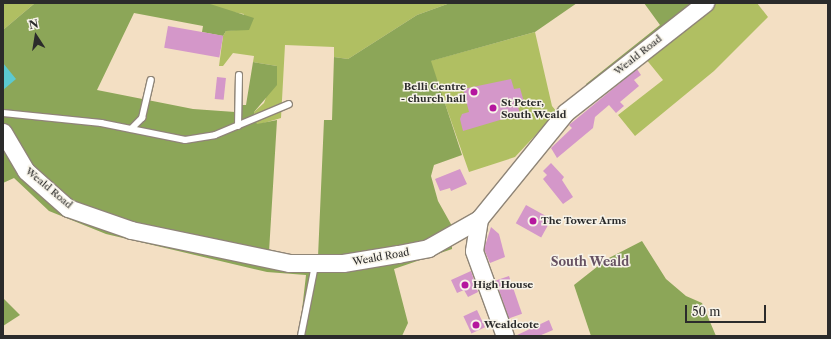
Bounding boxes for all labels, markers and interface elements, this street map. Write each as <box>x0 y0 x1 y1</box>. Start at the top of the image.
north arrow <box>16 16 56 56</box>
text: N <box>27 16 40 32</box>
street label: Weald Road <box>612 33 664 77</box>
place label: Belli Centre - church hall <box>401 80 466 104</box>
marker: Belli Centre - church hall <box>469 87 479 97</box>
place label: St Peter, South Weald <box>501 96 567 120</box>
marker: St Peter, South Weald <box>488 103 498 113</box>
street label: Weald Road <box>23 165 75 211</box>
place label: The Tower Arms <box>541 215 627 227</box>
marker: The Tower Arms <box>528 216 538 226</box>
street label: Weald Road <box>352 246 410 268</box>
district label: South Weald <box>551 255 629 269</box>
place label: High House <box>473 279 533 291</box>
marker: High House <box>460 280 470 290</box>
scale bar <box>687 297 768 323</box>
text: 50 m <box>692 304 721 319</box>
place label: Wealdcote <box>484 319 539 331</box>
marker: Wealdcote <box>471 320 481 330</box>

